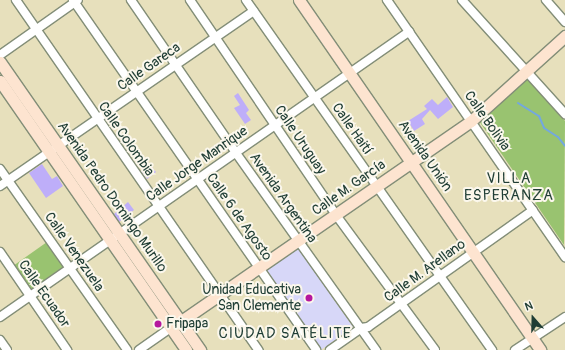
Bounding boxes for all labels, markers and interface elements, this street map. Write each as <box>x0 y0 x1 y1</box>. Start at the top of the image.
street label: Calle Gareca <box>114 39 184 95</box>
street label: Calle Bolivia <box>460 88 514 154</box>
street label: Calle Colombia <box>94 99 158 179</box>
street label: Calle Haití <box>328 100 376 158</box>
street label: Calle Uruguay <box>271 102 329 178</box>
street label: Avenida Unión <box>394 117 456 195</box>
street label: Avenida Pedro Domingo Murillo <box>54 119 170 275</box>
street label: Calle Jorge Manrique <box>143 123 251 205</box>
street label: Avenida Argentina <box>246 150 320 246</box>
street label: Calle M. García <box>309 156 389 220</box>
district label: VILLA ESPERANZA <box>464 169 554 204</box>
street label: Calle 6 de Agosto <box>203 170 275 264</box>
street label: Calle Venezuela <box>41 209 107 295</box>
street label: Calle M. Arellano <box>381 236 469 306</box>
street label: Calle Ecuador <box>15 257 73 331</box>
place label: Unidad Educativa San Clemente <box>202 282 301 314</box>
marker: Unidad Educativa San Clemente <box>304 293 314 303</box>
north arrow <box>513 298 553 338</box>
text: N <box>523 299 534 314</box>
place label: Fripapa <box>166 316 208 332</box>
marker: Fripapa <box>153 319 163 329</box>
district label: CIUDAD SATÉLITE <box>218 325 352 343</box>

